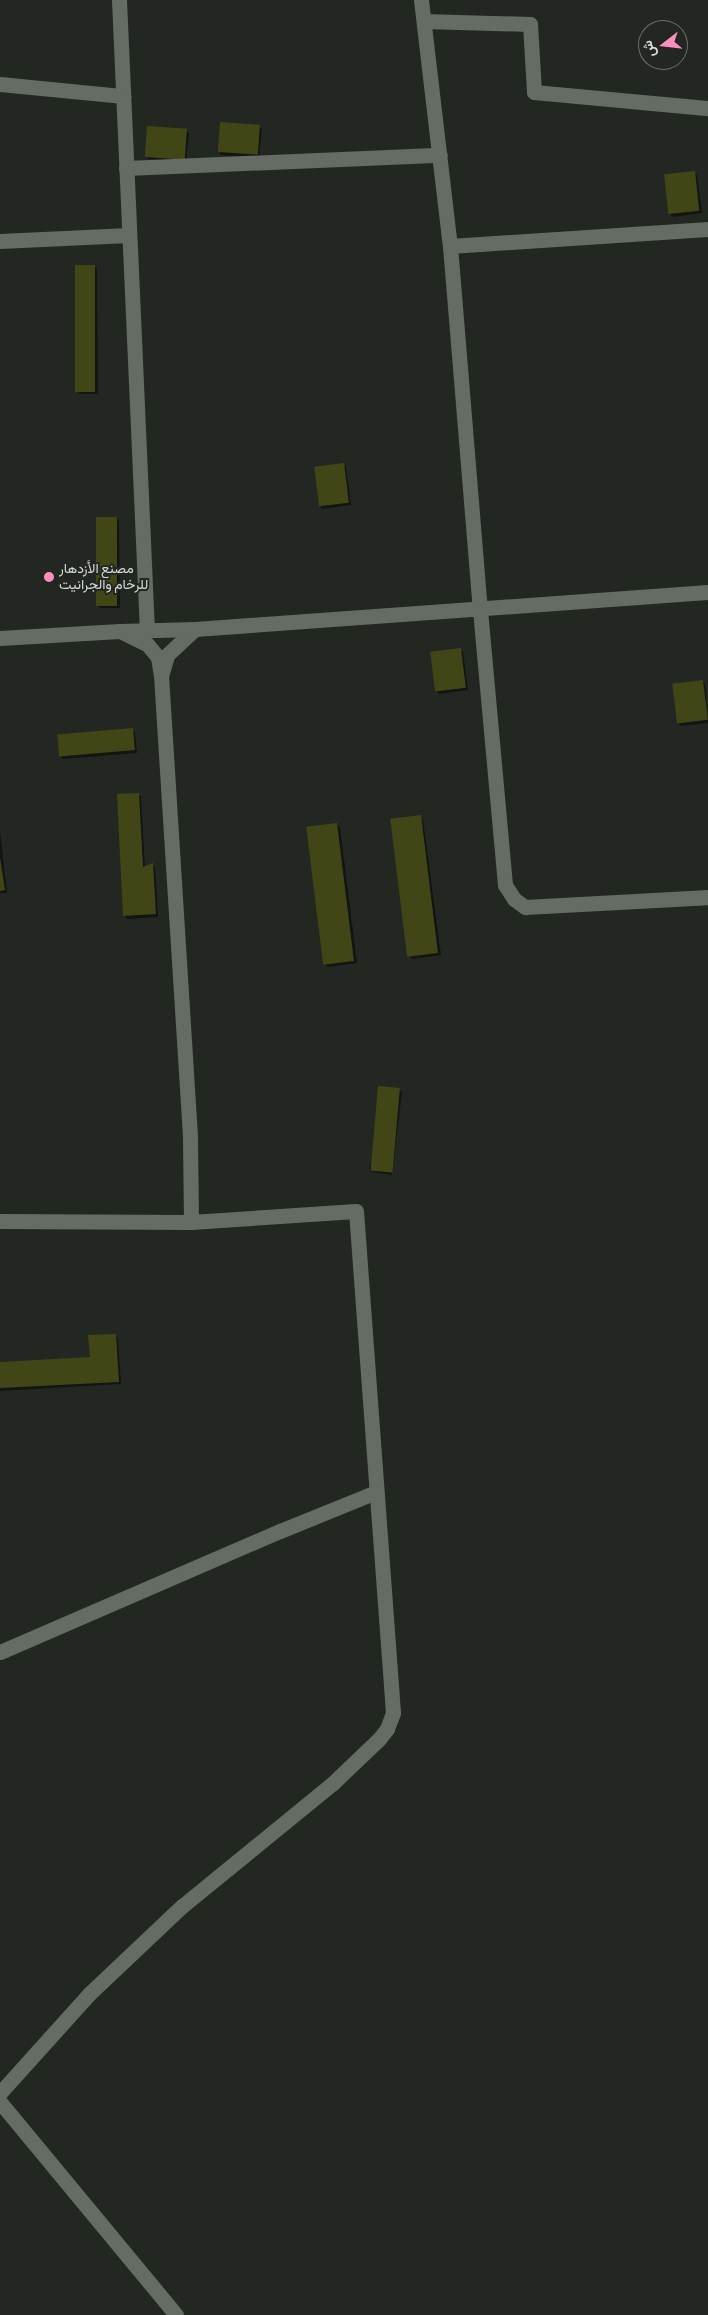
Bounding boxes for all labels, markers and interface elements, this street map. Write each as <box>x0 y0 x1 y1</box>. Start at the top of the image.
north arrow <box>638 20 688 70</box>
text: ش <box>640 39 659 59</box>
place label: مصنع الأزدهار للرخام والجرانيت <box>59 561 148 594</box>
marker: مصنع الأزدهار للرخام والجرانيت <box>43 571 55 583</box>

